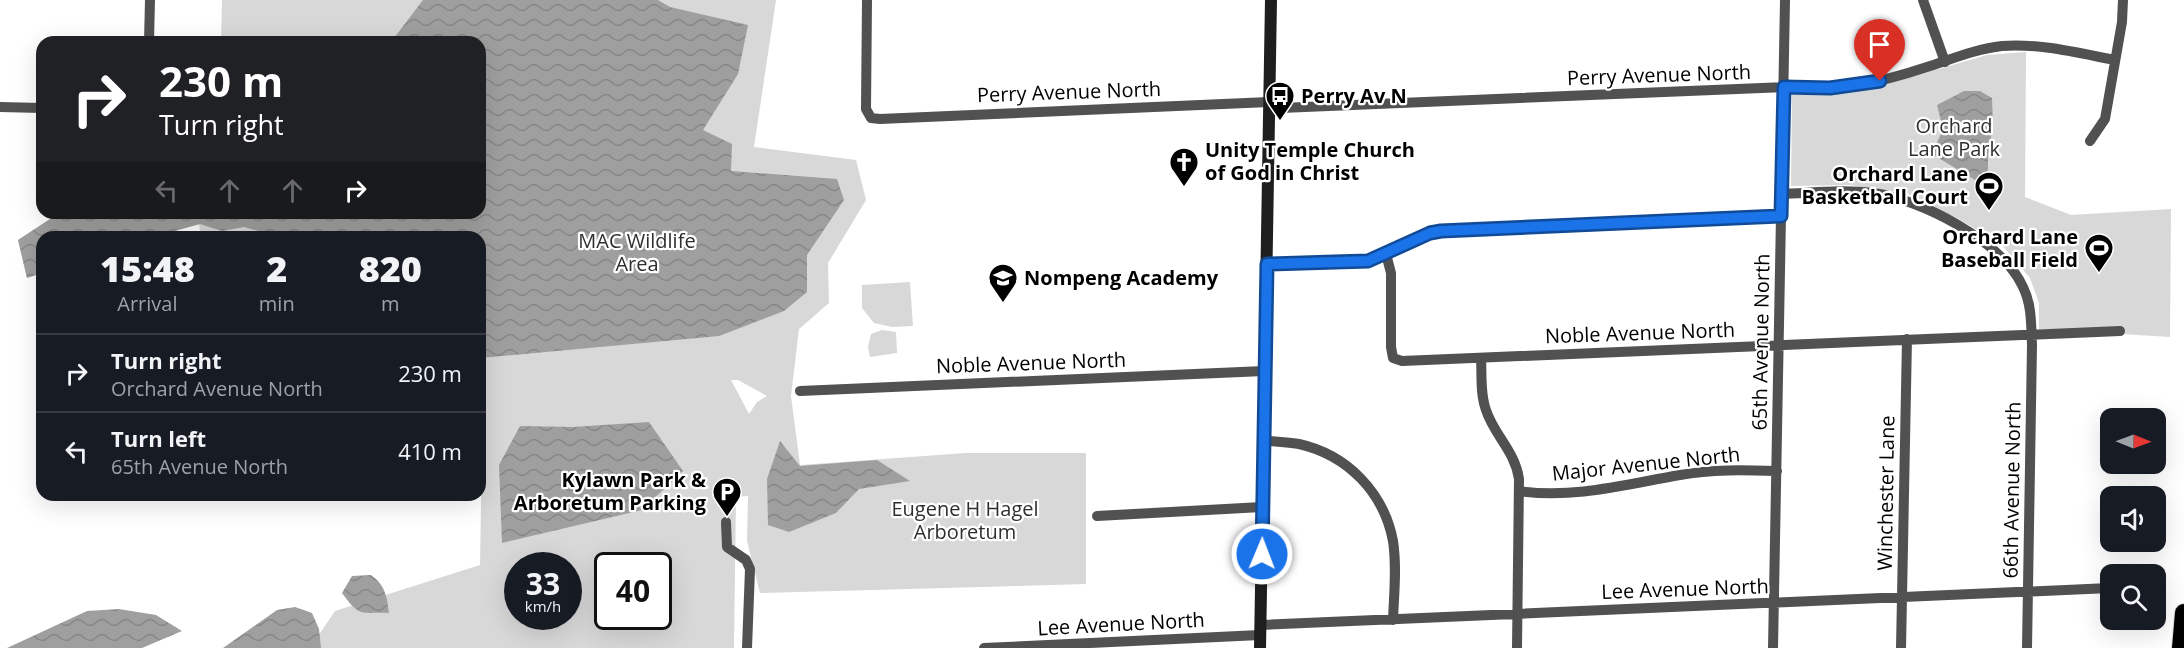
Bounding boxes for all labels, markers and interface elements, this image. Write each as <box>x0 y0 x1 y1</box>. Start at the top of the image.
pin <box>1854 19 1905 81</box>
icon: arrive <box>1863 28 1896 61</box>
text: 230 m <box>159 52 283 109</box>
street label: Perry Avenue North <box>1566 58 1752 91</box>
icon: right <box>60 60 138 138</box>
street label: Perry Avenue North <box>976 75 1162 108</box>
bus stop icon: Perry Av N <box>1264 80 1296 122</box>
place label: Perry Av N <box>1301 82 1407 109</box>
text: Turn right <box>159 106 284 143</box>
park label: Orchard Lane Park <box>1908 112 2001 162</box>
place label: Unity Temple Church of God in Christ <box>1205 136 1415 186</box>
church icon: Unity Temple Church of God in Christ <box>1168 146 1200 188</box>
place label: Orchard Lane Basketball Court <box>1801 160 1968 210</box>
sports icon: Orchard Lane Basketball Court <box>1973 170 2005 212</box>
icon: left <box>150 174 183 207</box>
icon: ahead <box>213 174 246 207</box>
icon: ahead <box>276 174 309 207</box>
icon: right <box>339 174 372 207</box>
place label: Orchard Lane Baseball Field <box>1941 223 2078 273</box>
park label: MAC Wildlife Area <box>578 227 696 277</box>
sports icon: Orchard Lane Baseball Field <box>2083 232 2115 274</box>
text: 15:48 <box>100 244 195 293</box>
text: 2 <box>266 244 287 293</box>
text: 820 <box>359 244 422 293</box>
street label: 65th Avenue North <box>1745 253 1776 431</box>
school or university icon: Nompeng Academy <box>987 262 1019 304</box>
place label: Nompeng Academy <box>1024 264 1219 291</box>
text: Arrival <box>117 290 178 317</box>
text: min <box>259 290 295 317</box>
text: m <box>381 290 400 317</box>
street label: Noble Avenue North <box>1544 316 1736 349</box>
text: Turn right <box>111 345 222 375</box>
street label: Noble Avenue North <box>935 346 1127 379</box>
icon: right <box>60 357 93 390</box>
text: 230 m <box>398 358 462 388</box>
text: Orchard Avenue North <box>111 375 323 402</box>
street label: 66th Avenue North <box>1996 401 2027 579</box>
north arrow <box>2100 408 2166 474</box>
map controls <box>2100 408 2166 630</box>
street label: Winchester Lane <box>1871 415 1900 571</box>
text: Turn left <box>111 423 206 453</box>
icon: left <box>60 435 93 468</box>
text: 410 m <box>398 436 462 466</box>
street label: Major Avenue North <box>1551 440 1741 487</box>
text: 65th Avenue North <box>111 453 288 480</box>
place label: Kylawn Park & Arboretum Parking <box>514 466 707 516</box>
parking icon: Kylawn Park & Arboretum Parking <box>711 476 743 518</box>
button: sound <box>2100 486 2166 552</box>
park label: Eugene H Hagel Arboretum <box>891 495 1039 545</box>
position arrow <box>1230 522 1294 586</box>
speed limit sign: 40 <box>594 552 672 630</box>
text: 33 <box>526 563 560 604</box>
button: search <box>2100 564 2166 630</box>
street label: Lee Avenue North <box>1601 572 1769 605</box>
text: km/h <box>525 596 561 616</box>
street label: Lee Avenue North <box>1037 606 1205 641</box>

